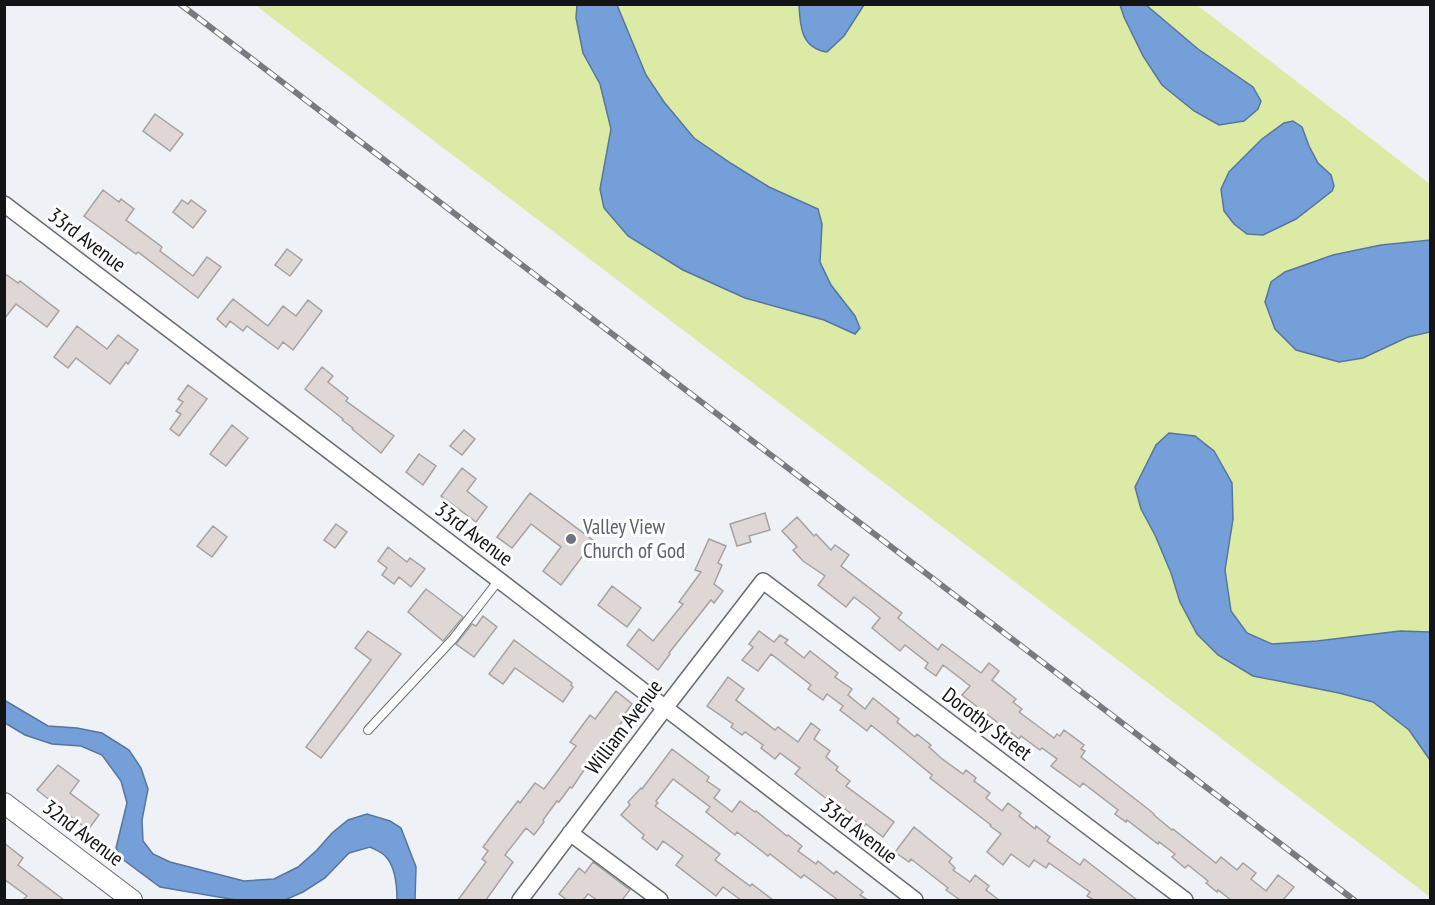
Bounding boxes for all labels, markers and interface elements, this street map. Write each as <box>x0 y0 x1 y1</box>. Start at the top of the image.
street label: 33rd Avenue <box>43 202 132 278</box>
street label: 33rd Avenue <box>430 496 519 572</box>
place label: Valley View Church of God <box>582 513 685 564</box>
marker: Valley View Church of God <box>564 532 578 546</box>
street label: William Avenue <box>579 674 668 780</box>
street label: Dorothy Street <box>937 681 1038 766</box>
street label: 33rd Avenue <box>815 792 903 869</box>
street label: 32nd Avenue <box>38 793 129 872</box>

